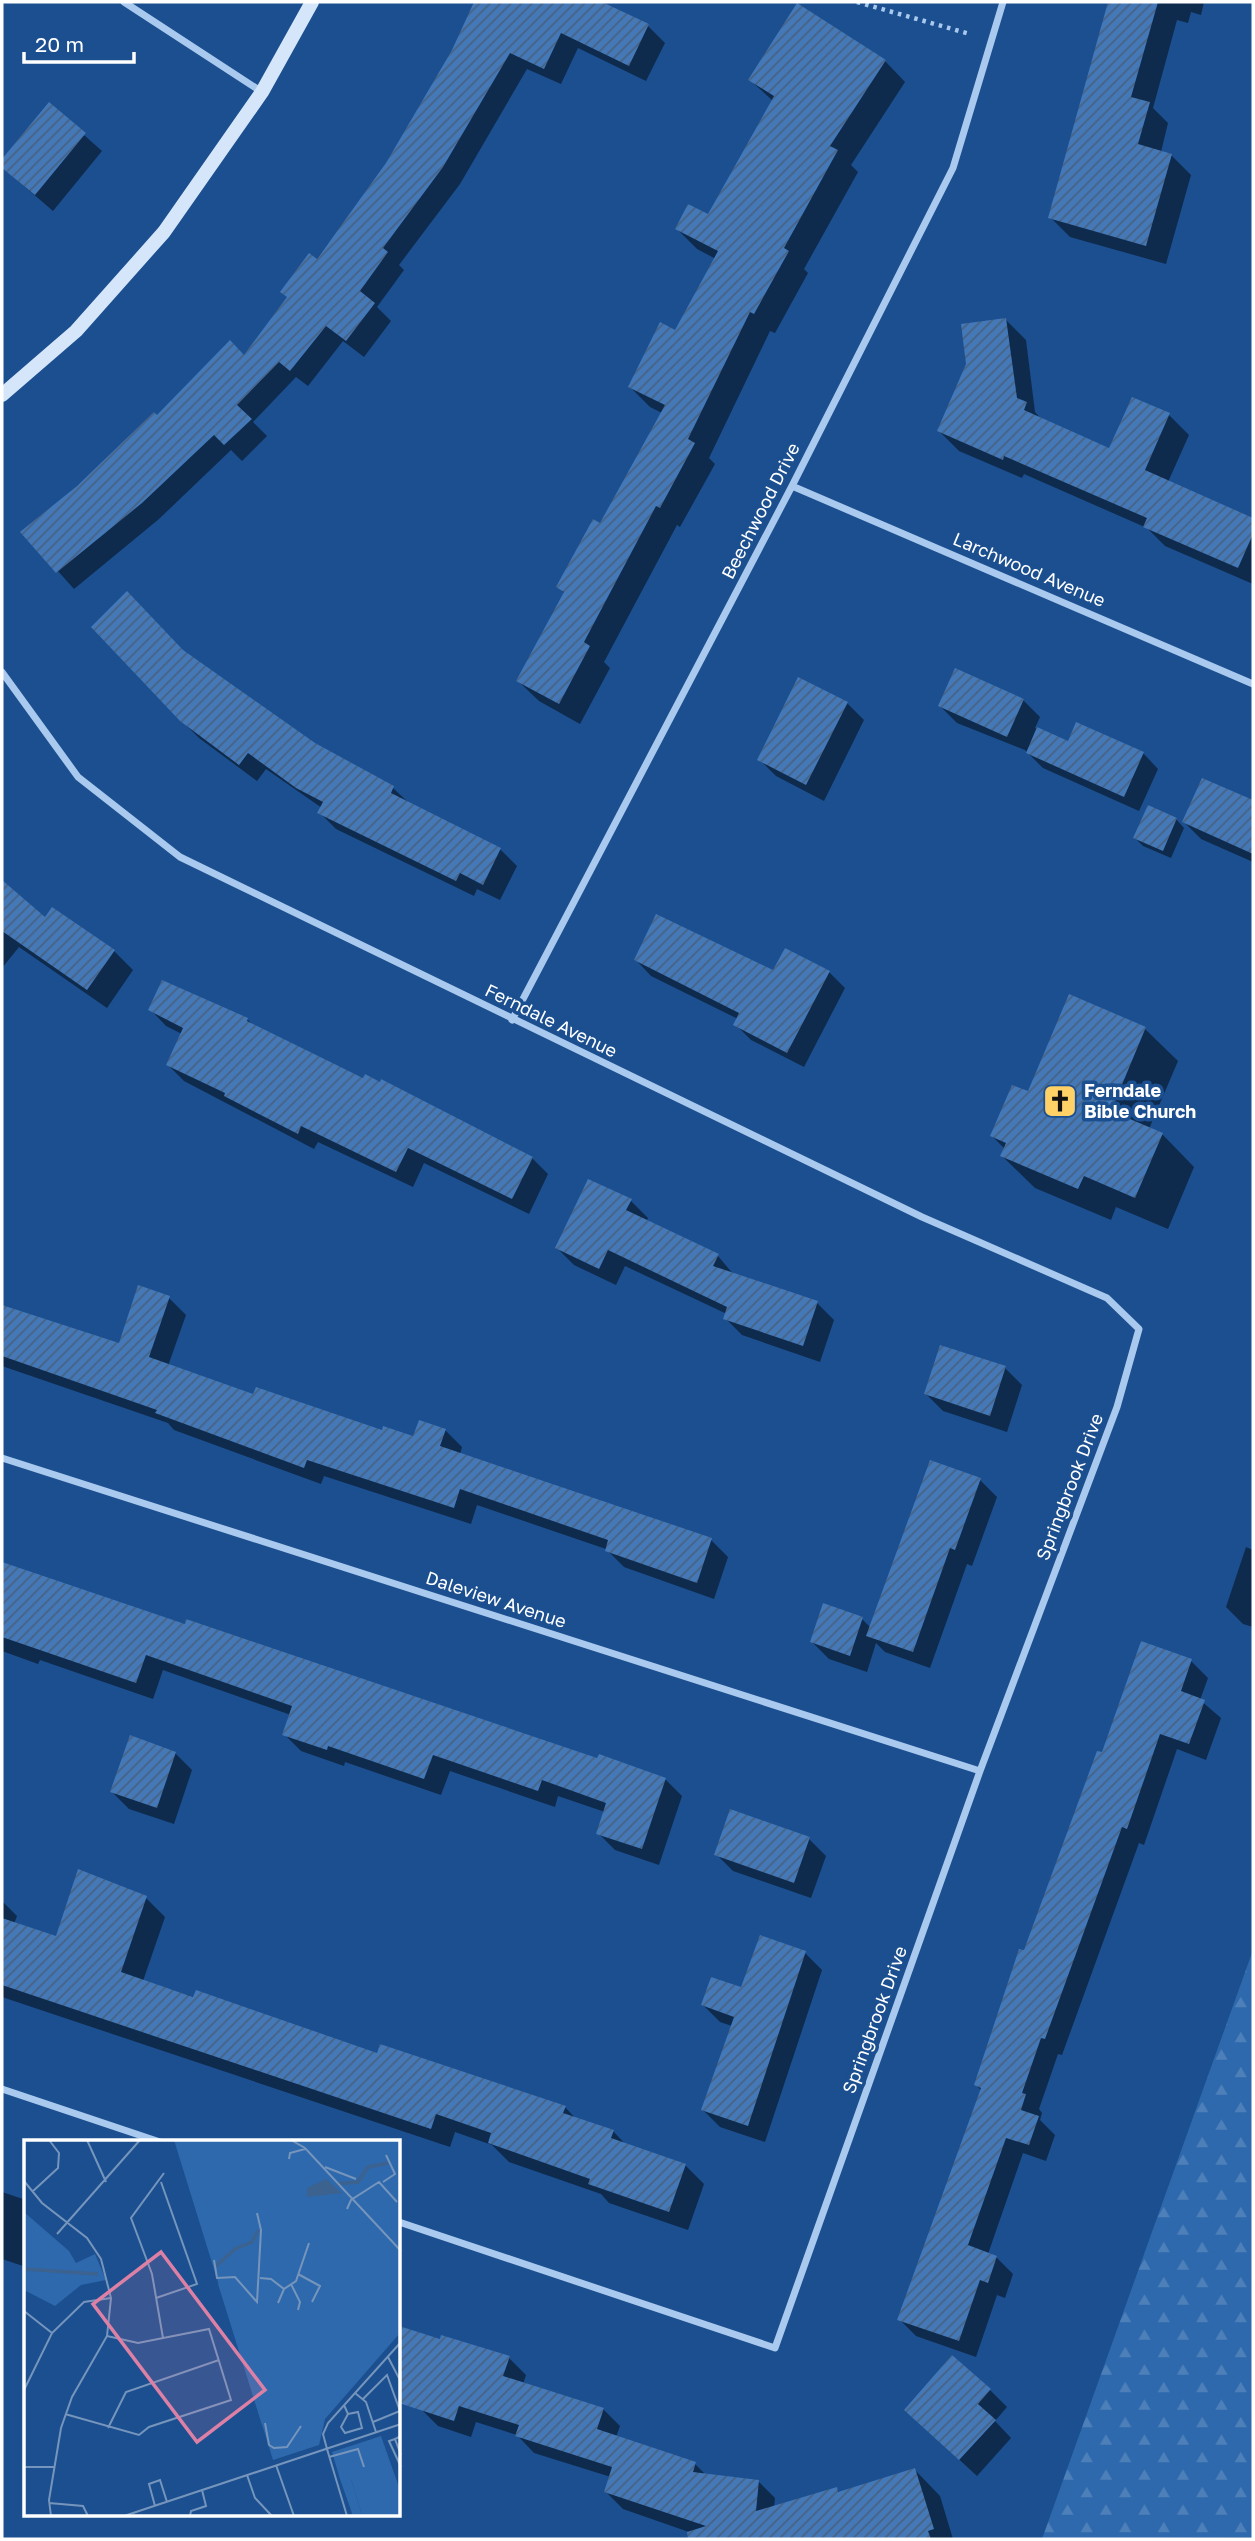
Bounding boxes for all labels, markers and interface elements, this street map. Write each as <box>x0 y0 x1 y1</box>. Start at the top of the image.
scale bar <box>24 21 135 65</box>
text: 20 m <box>35 31 84 57</box>
street label: Beechwood Drive <box>716 439 804 582</box>
street label: Larchwood Avenue <box>950 527 1109 611</box>
street label: Ferndale Avenue <box>482 979 621 1062</box>
place label: Ferndale Bible Church <box>1084 1079 1196 1122</box>
church icon: Ferndale Bible Church <box>1041 1082 1079 1120</box>
street label: Springbrook Drive <box>1031 1410 1107 1563</box>
street label: Daleview Avenue <box>423 1566 569 1632</box>
street label: Springbrook Drive <box>837 1943 911 2096</box>
inset map <box>24 2140 401 2516</box>

